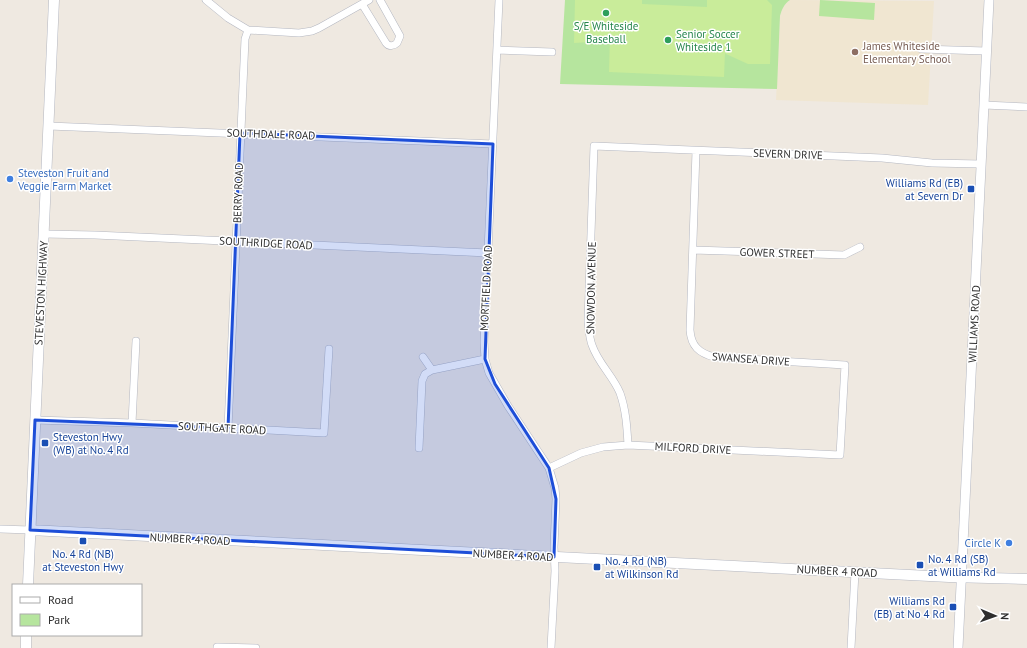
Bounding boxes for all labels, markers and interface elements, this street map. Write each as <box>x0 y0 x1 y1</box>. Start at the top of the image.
marker: S/E Whiteside Baseball <box>601 8 611 18</box>
place label: S/E Whiteside Baseball <box>574 19 639 46</box>
place label: Senior Soccer Whiteside 1 <box>676 27 740 54</box>
marker: Senior Soccer Whiteside 1 <box>663 35 673 45</box>
place label: James Whiteside Elementary School <box>862 39 951 66</box>
marker: James Whiteside Elementary School <box>850 47 860 57</box>
street label: SOUTHDALE ROAD <box>226 125 316 143</box>
street label: SEVERN DRIVE <box>753 146 823 162</box>
street label: BERRY ROAD <box>230 163 246 223</box>
place label: Steveston Fruit and Veggie Farm Market <box>17 166 112 193</box>
marker: Steveston Fruit and Veggie Farm Market <box>5 174 15 184</box>
place label: Williams Rd (EB) at Severn Dr <box>886 176 963 203</box>
marker: Williams Rd (EB) at Severn Dr <box>966 184 976 194</box>
street label: SOUTHRIDGE ROAD <box>219 234 313 252</box>
street label: STEVESTON HIGHWAY <box>31 240 51 346</box>
street label: SNOWDON AVENUE <box>583 241 599 335</box>
street label: MORTFIELD ROAD <box>477 245 495 331</box>
street label: GOWER STREET <box>739 245 815 261</box>
street label: WILLIAMS ROAD <box>965 285 983 363</box>
street label: SWANSEA DRIVE <box>711 349 791 369</box>
street label: SOUTHGATE ROAD <box>178 419 266 437</box>
place label: Steveston Hwy (WB) at No. 4 Rd <box>53 430 129 457</box>
marker: Steveston Hwy (WB) at No. 4 Rd <box>40 438 50 448</box>
street label: MILFORD DRIVE <box>654 439 732 457</box>
street label: NUMBER 4 ROAD <box>149 530 231 548</box>
marker: No. 4 Rd (NB) at Steveston Hwy <box>78 536 88 546</box>
place label: Circle K <box>965 536 1001 550</box>
marker: Circle K <box>1004 538 1014 548</box>
street label: NUMBER 4 ROAD <box>472 546 554 564</box>
place label: No. 4 Rd (NB) at Steveston Hwy <box>42 547 125 574</box>
place label: No. 4 Rd (SB) at Williams Rd <box>928 552 996 579</box>
place label: No. 4 Rd (NB) at Wilkinson Rd <box>605 554 678 581</box>
marker: No. 4 Rd (SB) at Williams Rd <box>915 560 925 570</box>
marker: No. 4 Rd (NB) at Wilkinson Rd <box>592 562 602 572</box>
street label: NUMBER 4 ROAD <box>796 562 878 580</box>
legend <box>12 584 142 636</box>
text: Road <box>48 592 73 607</box>
place label: Williams Rd (EB) at No 4 Rd <box>874 594 945 621</box>
north arrow <box>975 596 1015 636</box>
marker: Williams Rd (EB) at No 4 Rd <box>948 602 958 612</box>
text: Park <box>48 612 70 627</box>
text: N <box>998 612 1012 620</box>

